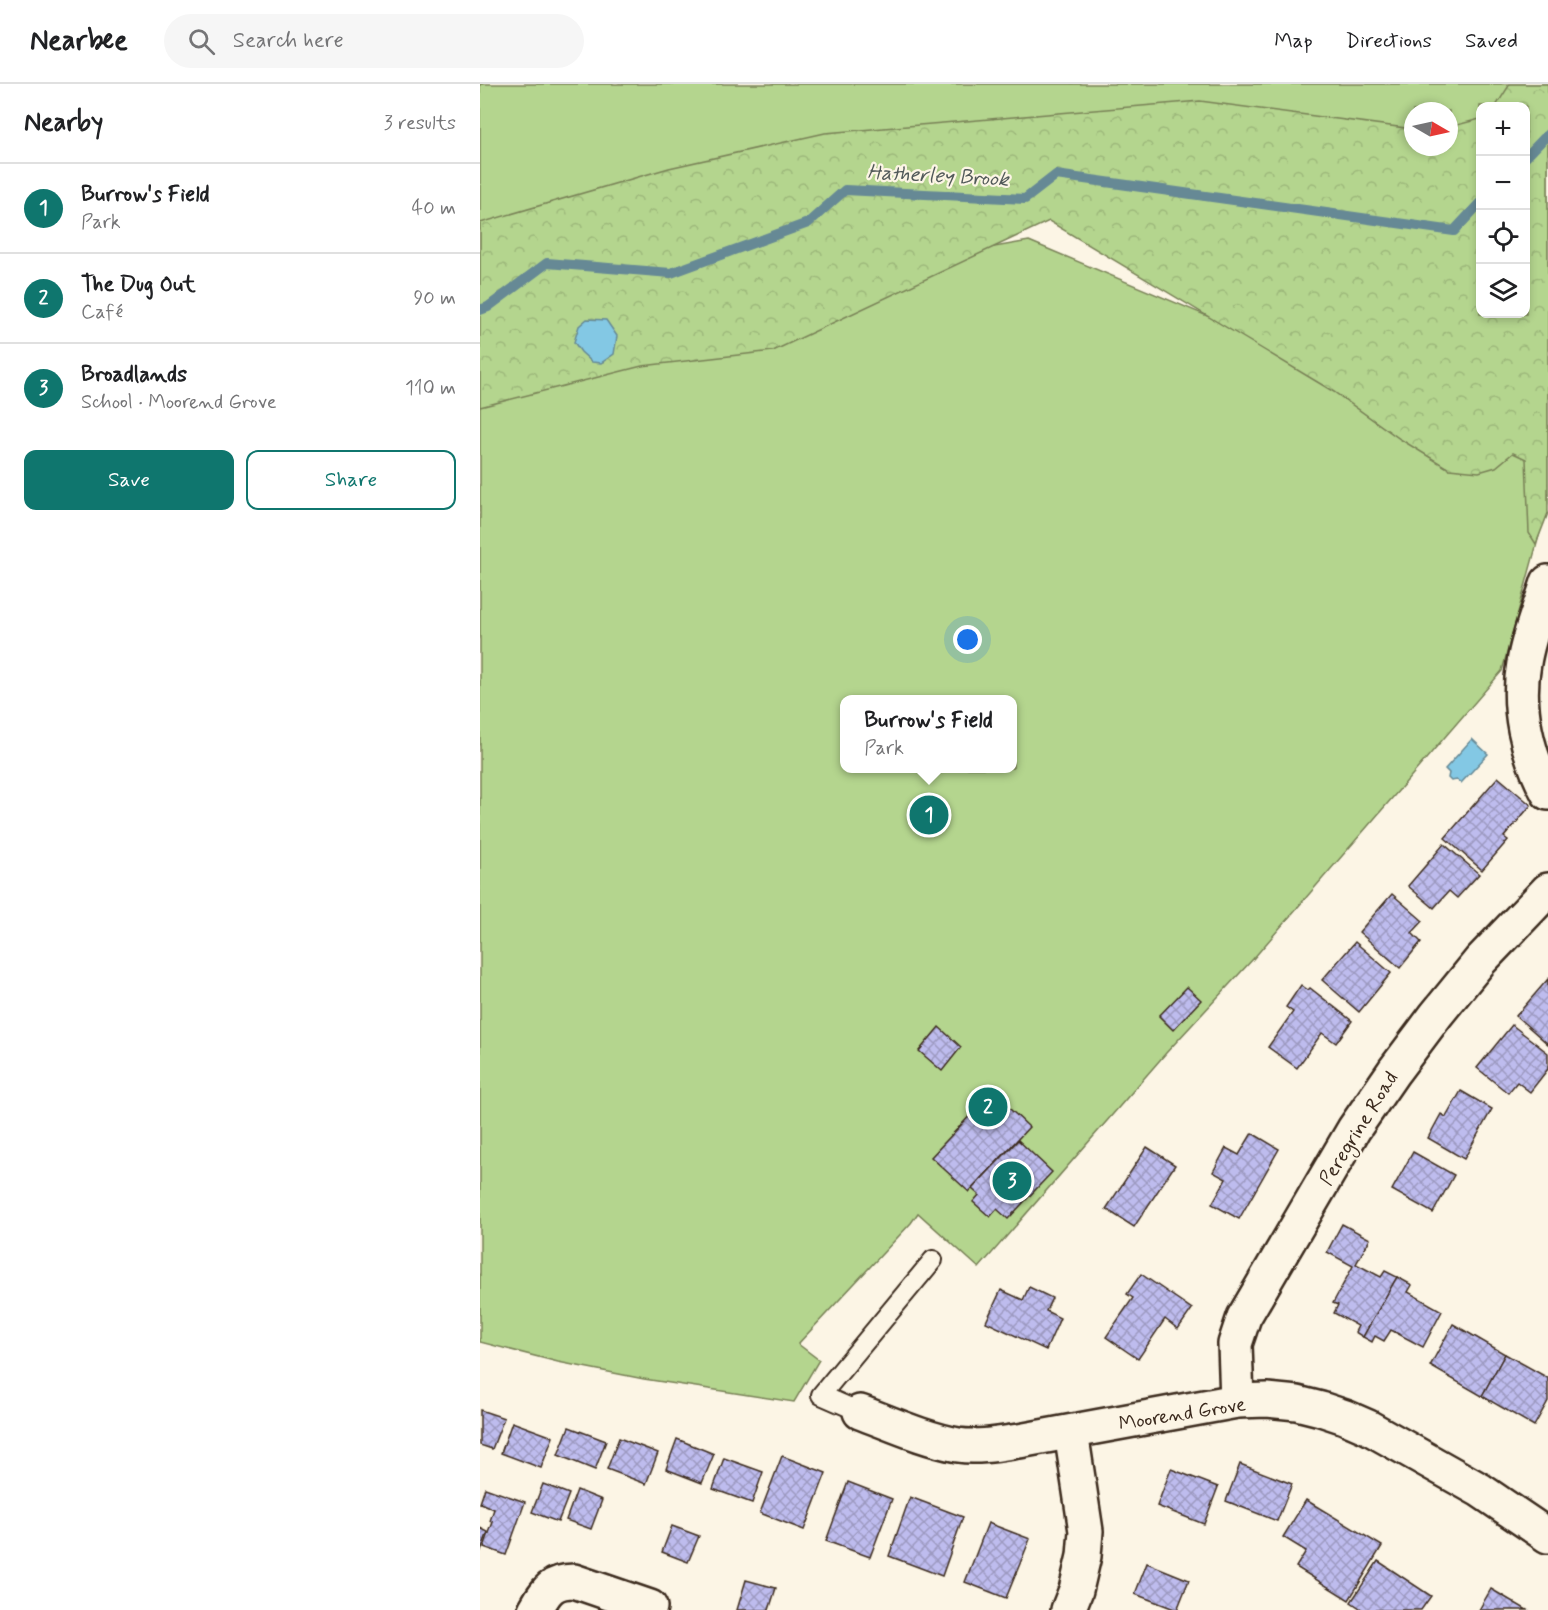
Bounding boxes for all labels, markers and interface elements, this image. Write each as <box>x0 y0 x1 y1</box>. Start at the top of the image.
search box <box>164 14 584 68</box>
text: Nearbee <box>30 23 128 60</box>
icon: search <box>185 25 218 58</box>
text: Search here <box>233 27 344 55</box>
text: Map <box>1274 27 1313 55</box>
text: Directions <box>1346 27 1432 55</box>
text: Saved <box>1465 27 1518 55</box>
north arrow <box>1404 102 1458 156</box>
map controls <box>1476 102 1530 318</box>
button: + <box>1476 102 1530 156</box>
text: Nearby <box>24 106 103 140</box>
text: 3 results <box>384 110 456 137</box>
button: − <box>1476 156 1530 210</box>
water label: Hatherley Brook <box>867 158 1011 194</box>
text: Burrow's Field <box>81 181 210 209</box>
text: 1 <box>39 195 48 222</box>
text: 40 m <box>412 195 456 222</box>
text: Park <box>81 209 121 236</box>
button: locate <box>1476 210 1530 264</box>
button: layers <box>1476 264 1530 318</box>
text: The Dug Out <box>81 271 196 299</box>
text: 2 <box>39 285 48 312</box>
text: 90 m <box>413 285 456 312</box>
text: Café <box>81 299 123 326</box>
text: Broadlands <box>81 361 187 389</box>
text: 3 <box>39 375 48 402</box>
text: 110 m <box>405 375 456 402</box>
text: School · Moorend Grove <box>81 389 277 416</box>
button: Save <box>24 450 234 510</box>
button: Share <box>246 450 456 510</box>
your location <box>953 625 982 654</box>
popup <box>840 695 1017 773</box>
text: Burrow's Field <box>864 707 993 735</box>
text: Park <box>864 735 904 762</box>
pin: 1 <box>910 792 948 838</box>
street label: Peregrine Road <box>1313 1067 1406 1191</box>
pin: 2 <box>968 1084 1008 1130</box>
pin: 3 <box>992 1158 1032 1204</box>
street label: Moorend Grove <box>1117 1391 1248 1438</box>

